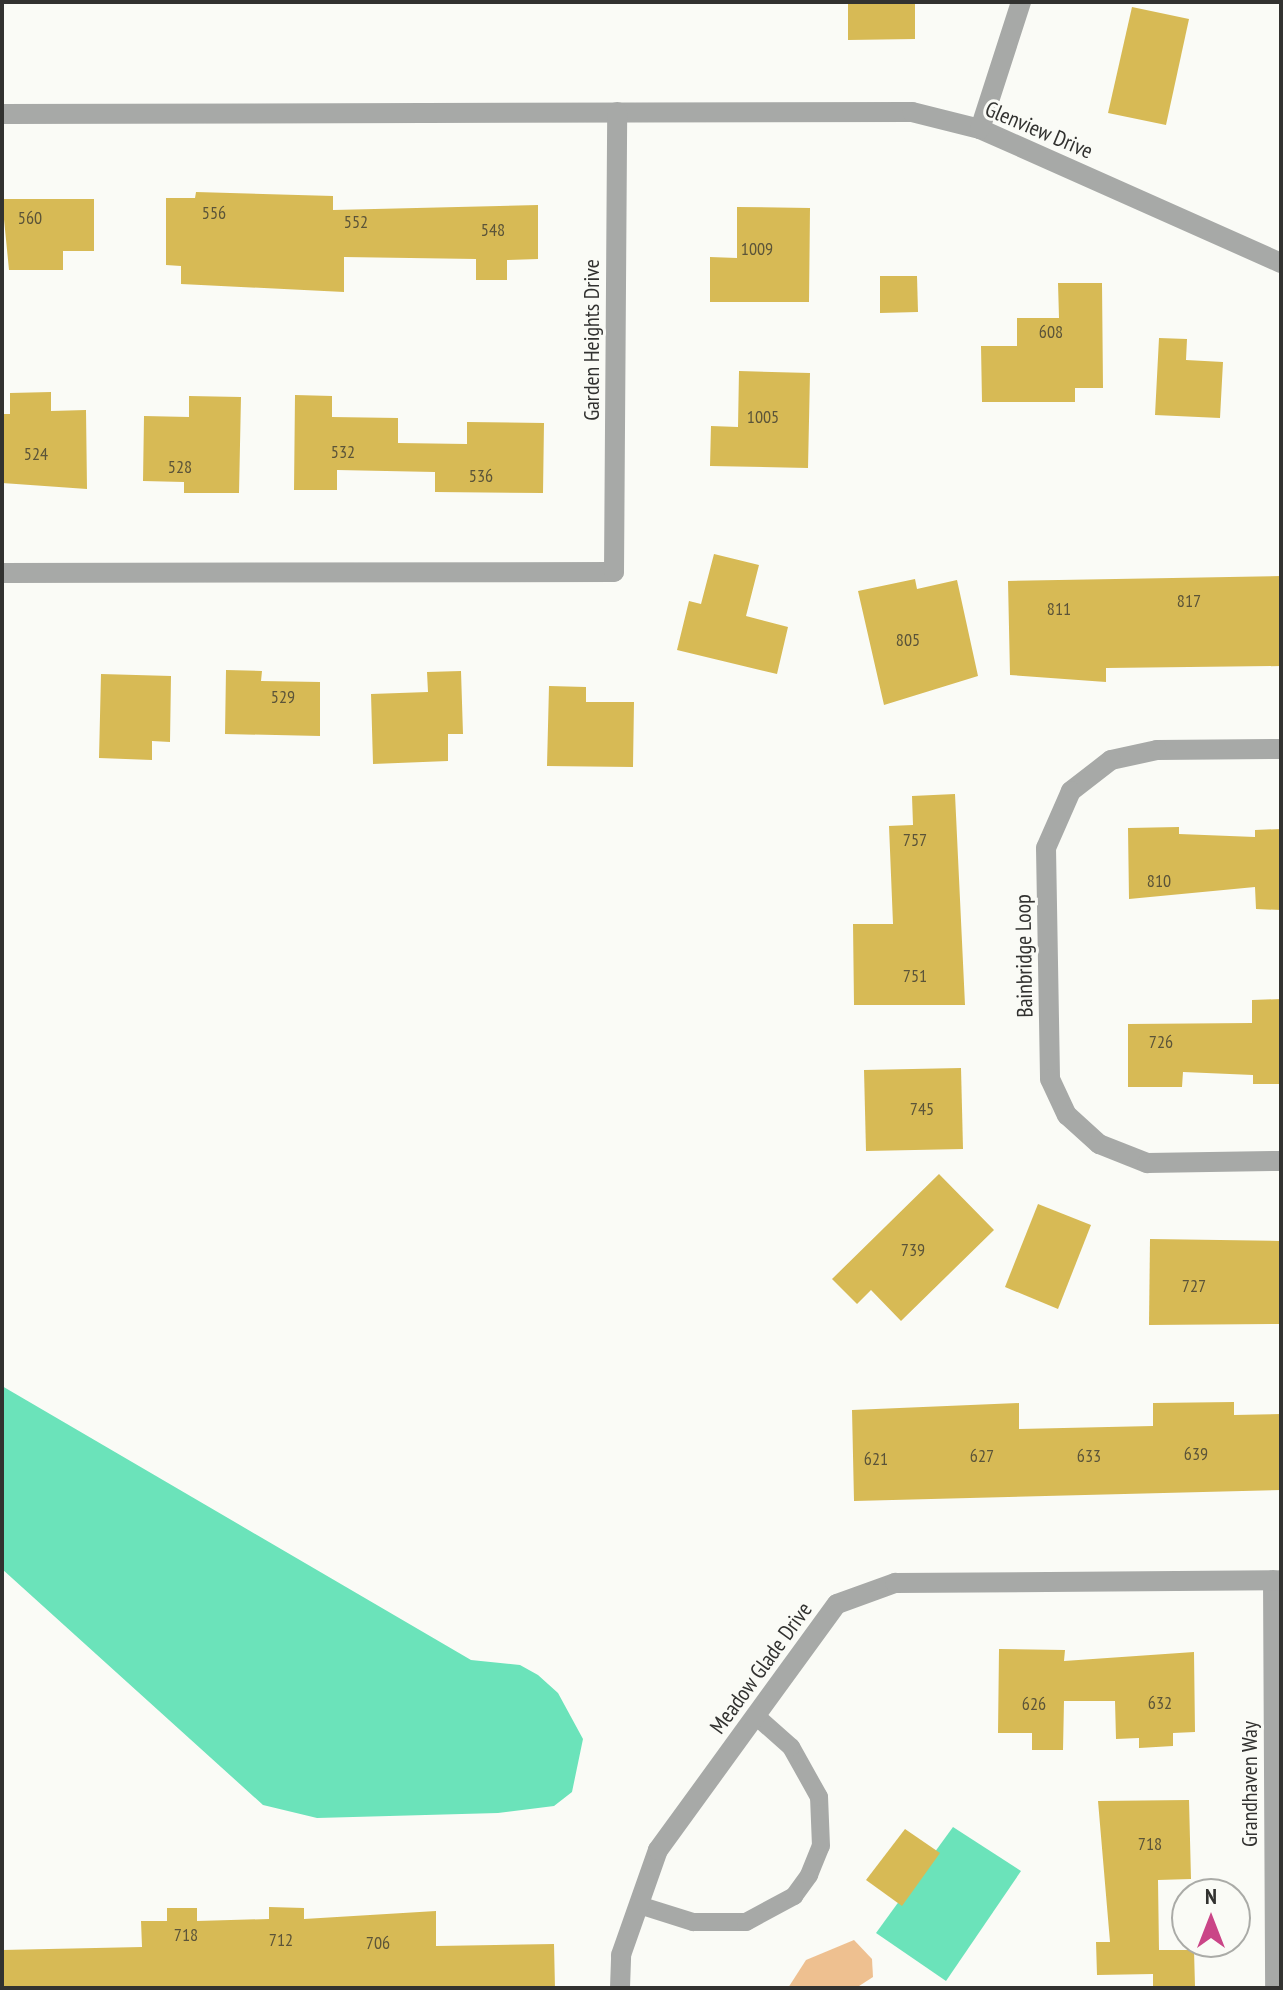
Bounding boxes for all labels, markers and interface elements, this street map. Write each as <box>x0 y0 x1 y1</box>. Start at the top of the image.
street label: Glenview Drive <box>981 95 1097 165</box>
house number: 556 <box>202 202 226 224</box>
house number: 560 <box>18 207 42 229</box>
house number: 552 <box>344 211 368 233</box>
house number: 548 <box>481 219 505 241</box>
house number: 1009 <box>741 238 773 260</box>
street label: Garden Heights Drive <box>579 259 605 421</box>
house number: 608 <box>1039 321 1063 343</box>
house number: 1005 <box>747 406 779 428</box>
house number: 532 <box>331 441 355 463</box>
house number: 524 <box>24 443 48 465</box>
house number: 528 <box>168 456 192 478</box>
house number: 536 <box>469 465 493 487</box>
house number: 817 <box>1177 590 1201 612</box>
house number: 811 <box>1047 598 1071 620</box>
house number: 805 <box>896 629 920 651</box>
house number: 529 <box>271 686 295 708</box>
house number: 757 <box>903 829 927 851</box>
house number: 810 <box>1147 870 1171 892</box>
street label: Bainbridge Loop <box>1010 894 1038 1018</box>
house number: 751 <box>903 965 927 987</box>
house number: 726 <box>1149 1031 1173 1053</box>
house number: 745 <box>910 1098 934 1120</box>
house number: 739 <box>901 1239 925 1261</box>
house number: 727 <box>1182 1275 1206 1297</box>
house number: 639 <box>1184 1443 1208 1465</box>
house number: 627 <box>970 1445 994 1467</box>
house number: 633 <box>1077 1445 1101 1467</box>
house number: 621 <box>864 1448 888 1470</box>
street label: Meadow Glade Drive <box>704 1597 818 1739</box>
house number: 632 <box>1148 1692 1172 1714</box>
house number: 626 <box>1022 1693 1046 1715</box>
street label: Grandhaven Way <box>1237 1721 1263 1847</box>
house number: 718 <box>1138 1833 1162 1855</box>
north arrow <box>1171 1878 1251 1958</box>
text: N <box>1205 1882 1217 1910</box>
house number: 718 <box>174 1924 198 1946</box>
house number: 712 <box>269 1929 293 1951</box>
house number: 706 <box>366 1932 390 1954</box>

